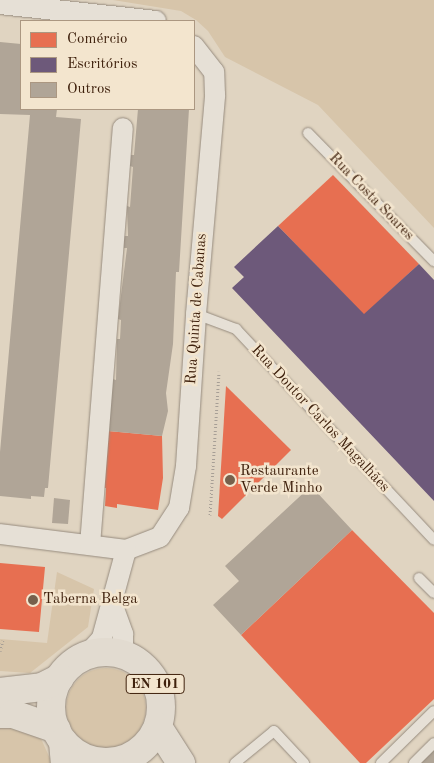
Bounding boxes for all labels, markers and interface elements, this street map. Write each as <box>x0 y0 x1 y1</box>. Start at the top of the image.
legend <box>20 20 195 110</box>
text: Comércio <box>67 32 127 47</box>
text: Escritórios <box>67 57 137 72</box>
text: Outros <box>67 82 111 97</box>
street label: Rua Costa Soares <box>325 149 417 245</box>
street label: Rua Quinta de Cabanas <box>183 233 211 385</box>
street label: Rua Doutor Carlos Magalhães <box>247 342 393 496</box>
place label: Restaurante Verde Minho <box>240 462 322 497</box>
marker: Restaurante Verde Minho <box>224 474 236 486</box>
place label: Taberna Belga <box>43 591 138 609</box>
marker: Taberna Belga <box>27 594 39 606</box>
road number: EN 101 <box>125 672 185 696</box>

